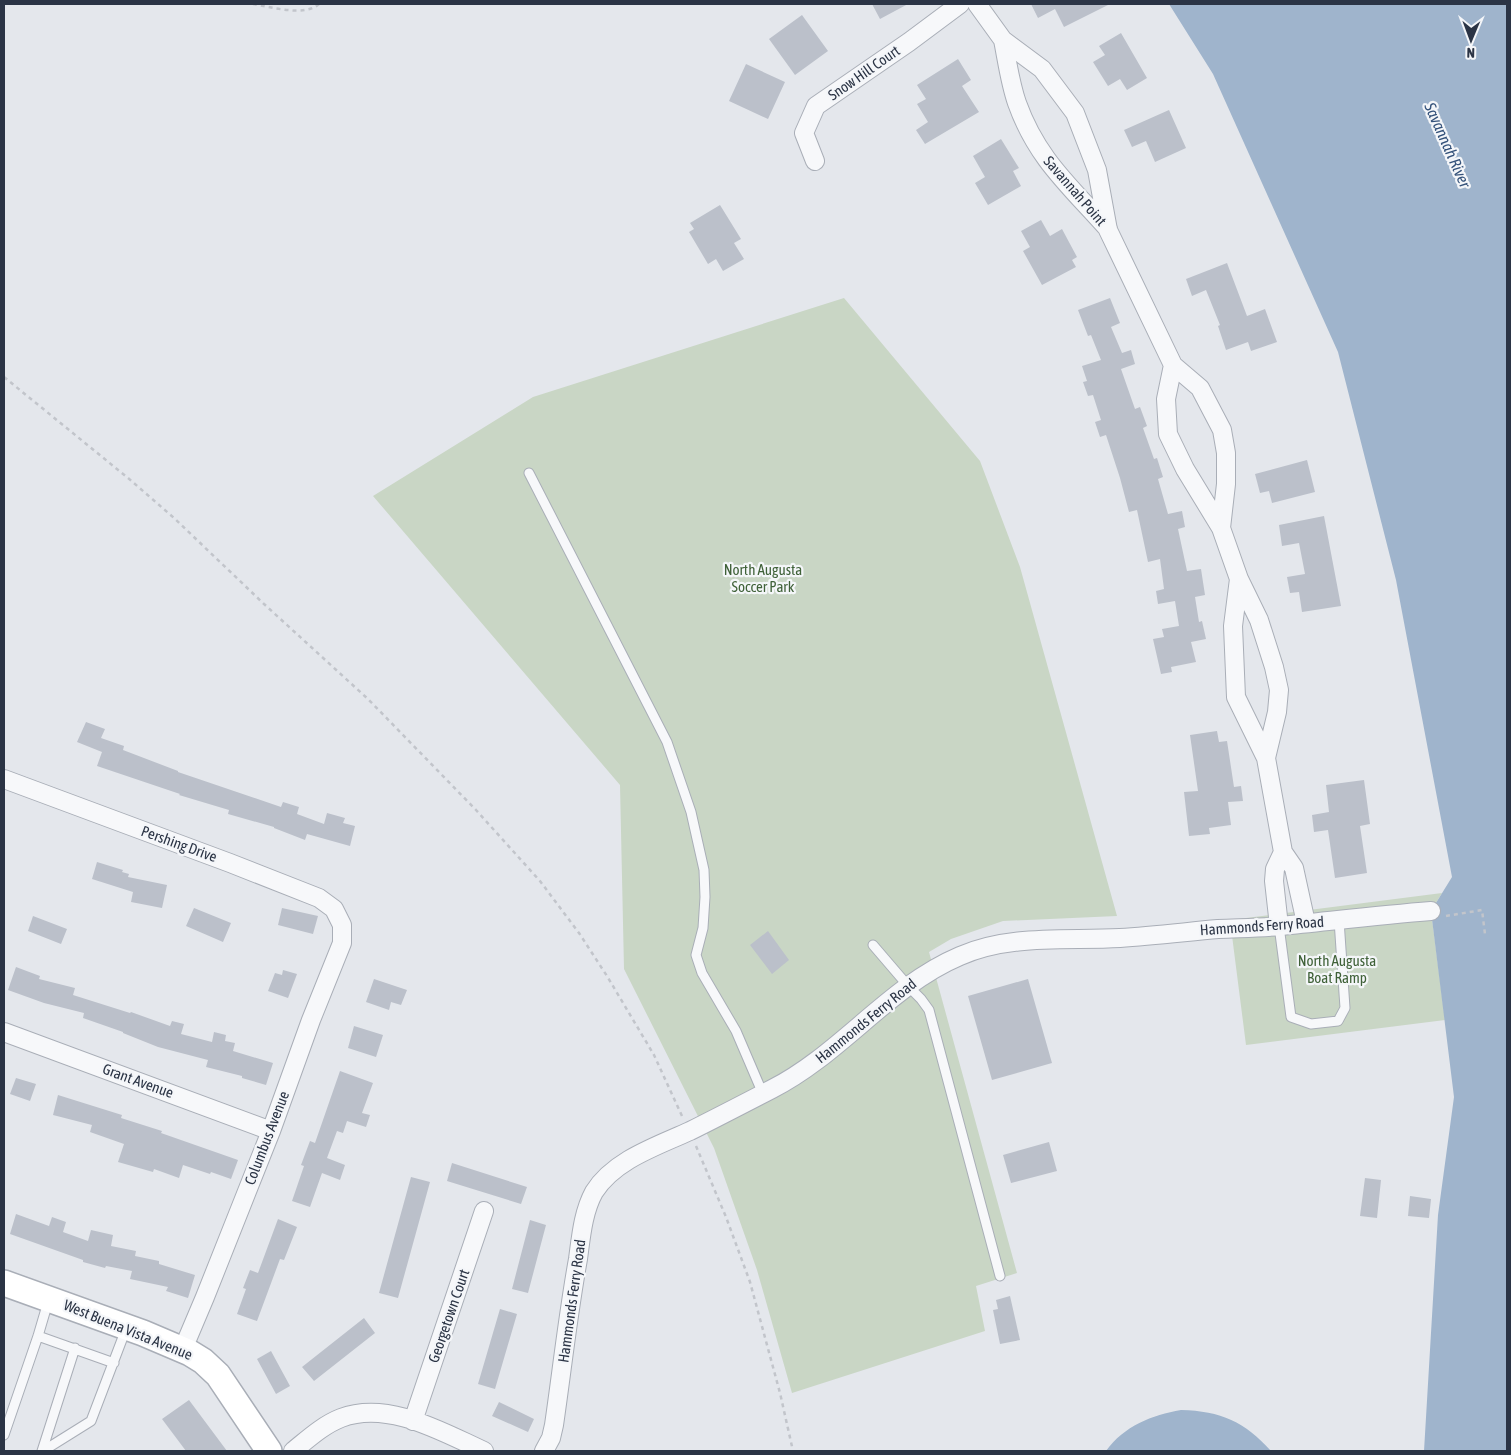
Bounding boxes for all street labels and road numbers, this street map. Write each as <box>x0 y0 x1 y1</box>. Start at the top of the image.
street label: Snow Hill Court <box>825 42 903 103</box>
street label: Savannah Point <box>1041 152 1110 229</box>
street label: Pershing Drive <box>139 822 220 865</box>
street label: Hammonds Ferry Road <box>1199 913 1325 938</box>
street label: Hammonds Ferry Road <box>812 975 919 1066</box>
street label: Grant Avenue <box>100 1060 176 1101</box>
street label: Columbus Avenue <box>241 1088 292 1187</box>
street label: Hammonds Ferry Road <box>554 1238 589 1364</box>
street label: Georgetown Court <box>425 1267 472 1365</box>
street label: West Buena Vista Avenue <box>61 1296 195 1363</box>

